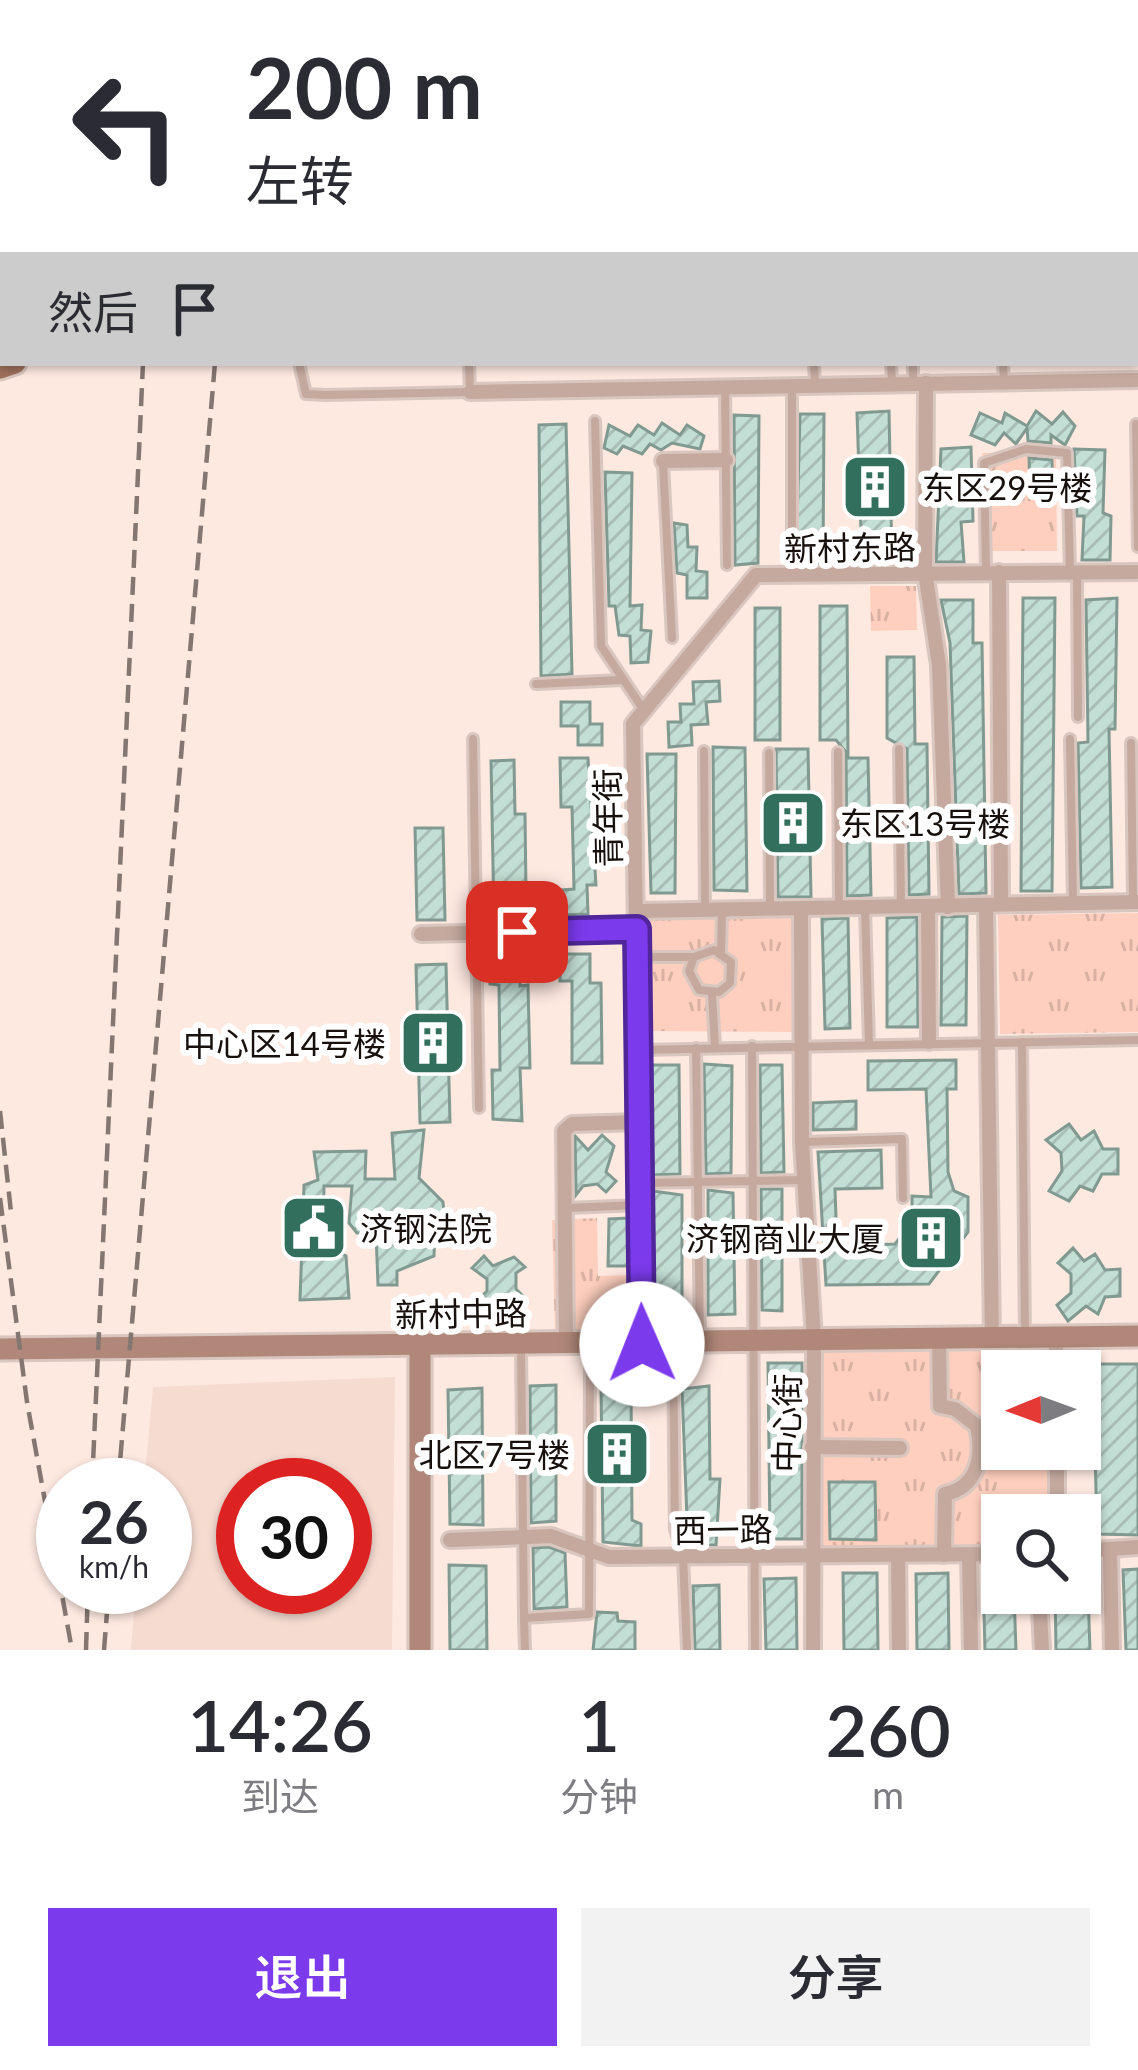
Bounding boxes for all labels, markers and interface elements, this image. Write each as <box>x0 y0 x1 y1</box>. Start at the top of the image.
text: 200 m <box>246 36 483 137</box>
icon: left <box>48 48 204 204</box>
text: 左转 <box>246 148 354 213</box>
icon: arrive <box>162 276 228 342</box>
text: 然后 <box>48 285 138 339</box>
building icon: 东区29号楼 <box>840 452 910 522</box>
place label: 东区29号楼 <box>922 467 1092 507</box>
street label: 新村东路 <box>784 526 916 568</box>
street label: 青年街 <box>586 768 628 868</box>
building icon: 东区13号楼 <box>758 788 828 858</box>
place label: 东区13号楼 <box>840 803 1010 843</box>
pin <box>466 881 568 983</box>
icon: arrive <box>484 899 550 965</box>
building icon: 中心区14号楼 <box>398 1008 468 1078</box>
place label: 中心区14号楼 <box>183 1023 386 1063</box>
public building icon: 济钢法院 <box>279 1193 349 1263</box>
building icon: 济钢商业大厦 <box>896 1203 966 1273</box>
place label: 济钢法院 <box>360 1208 492 1248</box>
place label: 济钢商业大厦 <box>686 1218 884 1258</box>
position arrow <box>579 1281 705 1407</box>
street label: 新村中路 <box>395 1292 527 1334</box>
north arrow <box>981 1350 1101 1470</box>
map controls <box>981 1350 1101 1614</box>
street label: 中心街 <box>765 1373 807 1473</box>
building icon: 北区7号楼 <box>582 1419 652 1489</box>
place label: 北区7号楼 <box>419 1434 570 1474</box>
speed limit sign: 30 <box>216 1458 372 1614</box>
text: 26 <box>79 1485 149 1557</box>
button: search <box>981 1494 1101 1614</box>
street label: 西一路 <box>673 1508 773 1550</box>
text: km/h <box>79 1548 149 1584</box>
text: 14:26 <box>187 1681 373 1767</box>
text: 1 <box>578 1681 620 1767</box>
text: 260 <box>825 1686 951 1772</box>
text: m <box>872 1771 904 1817</box>
text: 到达 <box>241 1773 319 1819</box>
text: 分钟 <box>560 1773 638 1819</box>
button: 退出 <box>48 1908 557 2046</box>
button: 分享 <box>581 1908 1090 2046</box>

